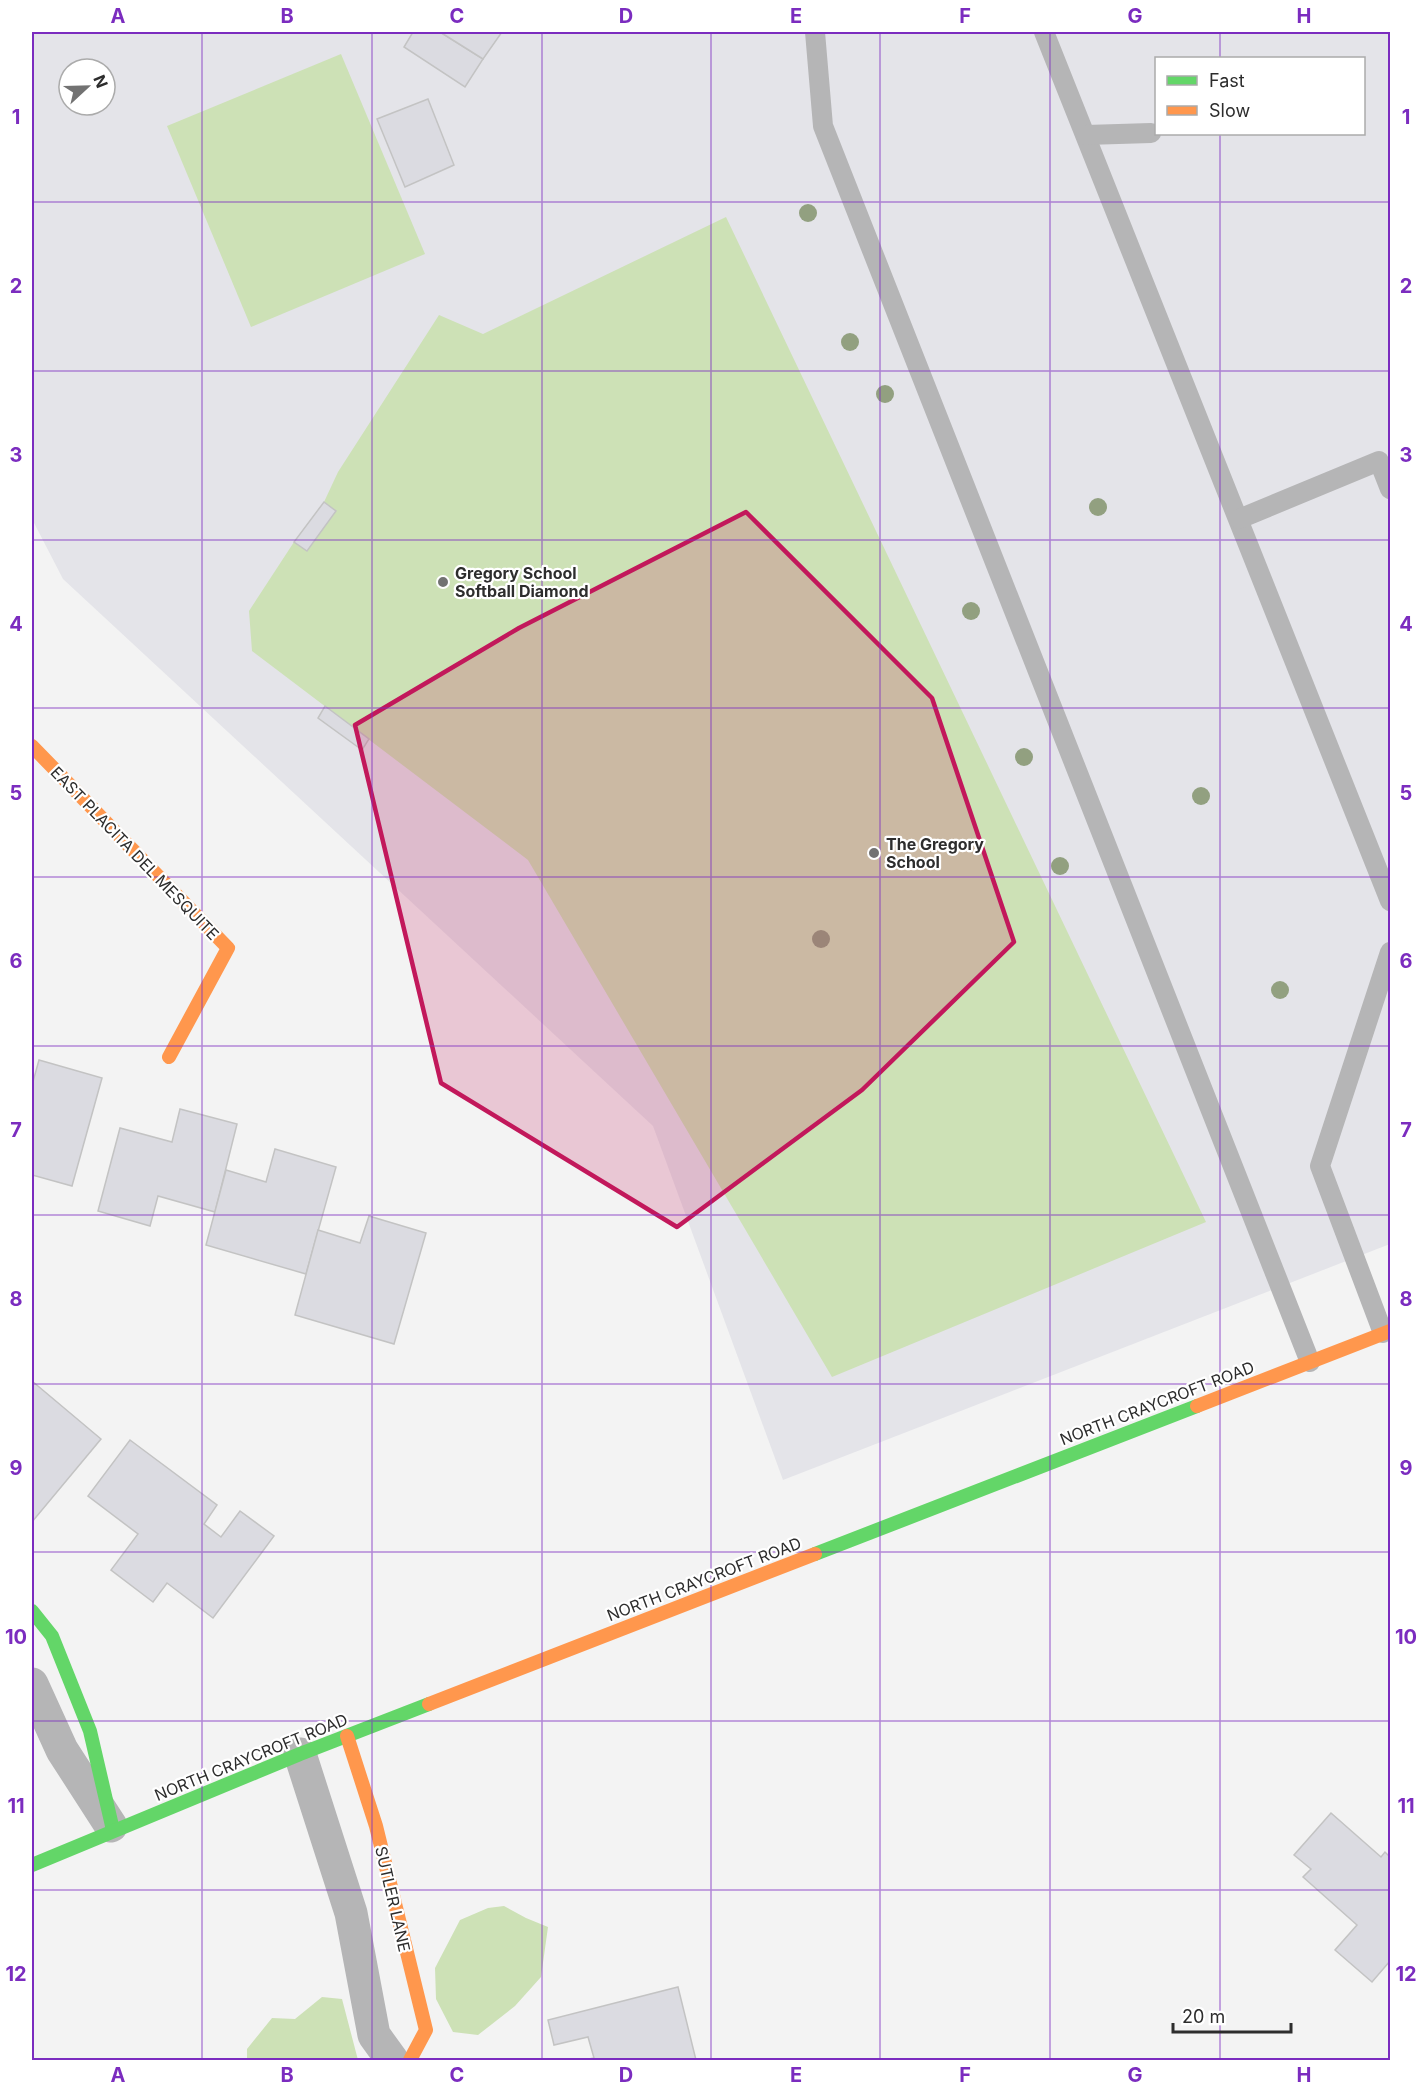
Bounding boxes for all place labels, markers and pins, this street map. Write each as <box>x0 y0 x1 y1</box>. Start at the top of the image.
place label: Gregory School Softball Diamond <box>455 563 589 601</box>
marker: Gregory School Softball Diamond <box>436 575 450 589</box>
place label: The Gregory School <box>886 834 984 872</box>
marker: The Gregory School <box>867 846 881 860</box>

